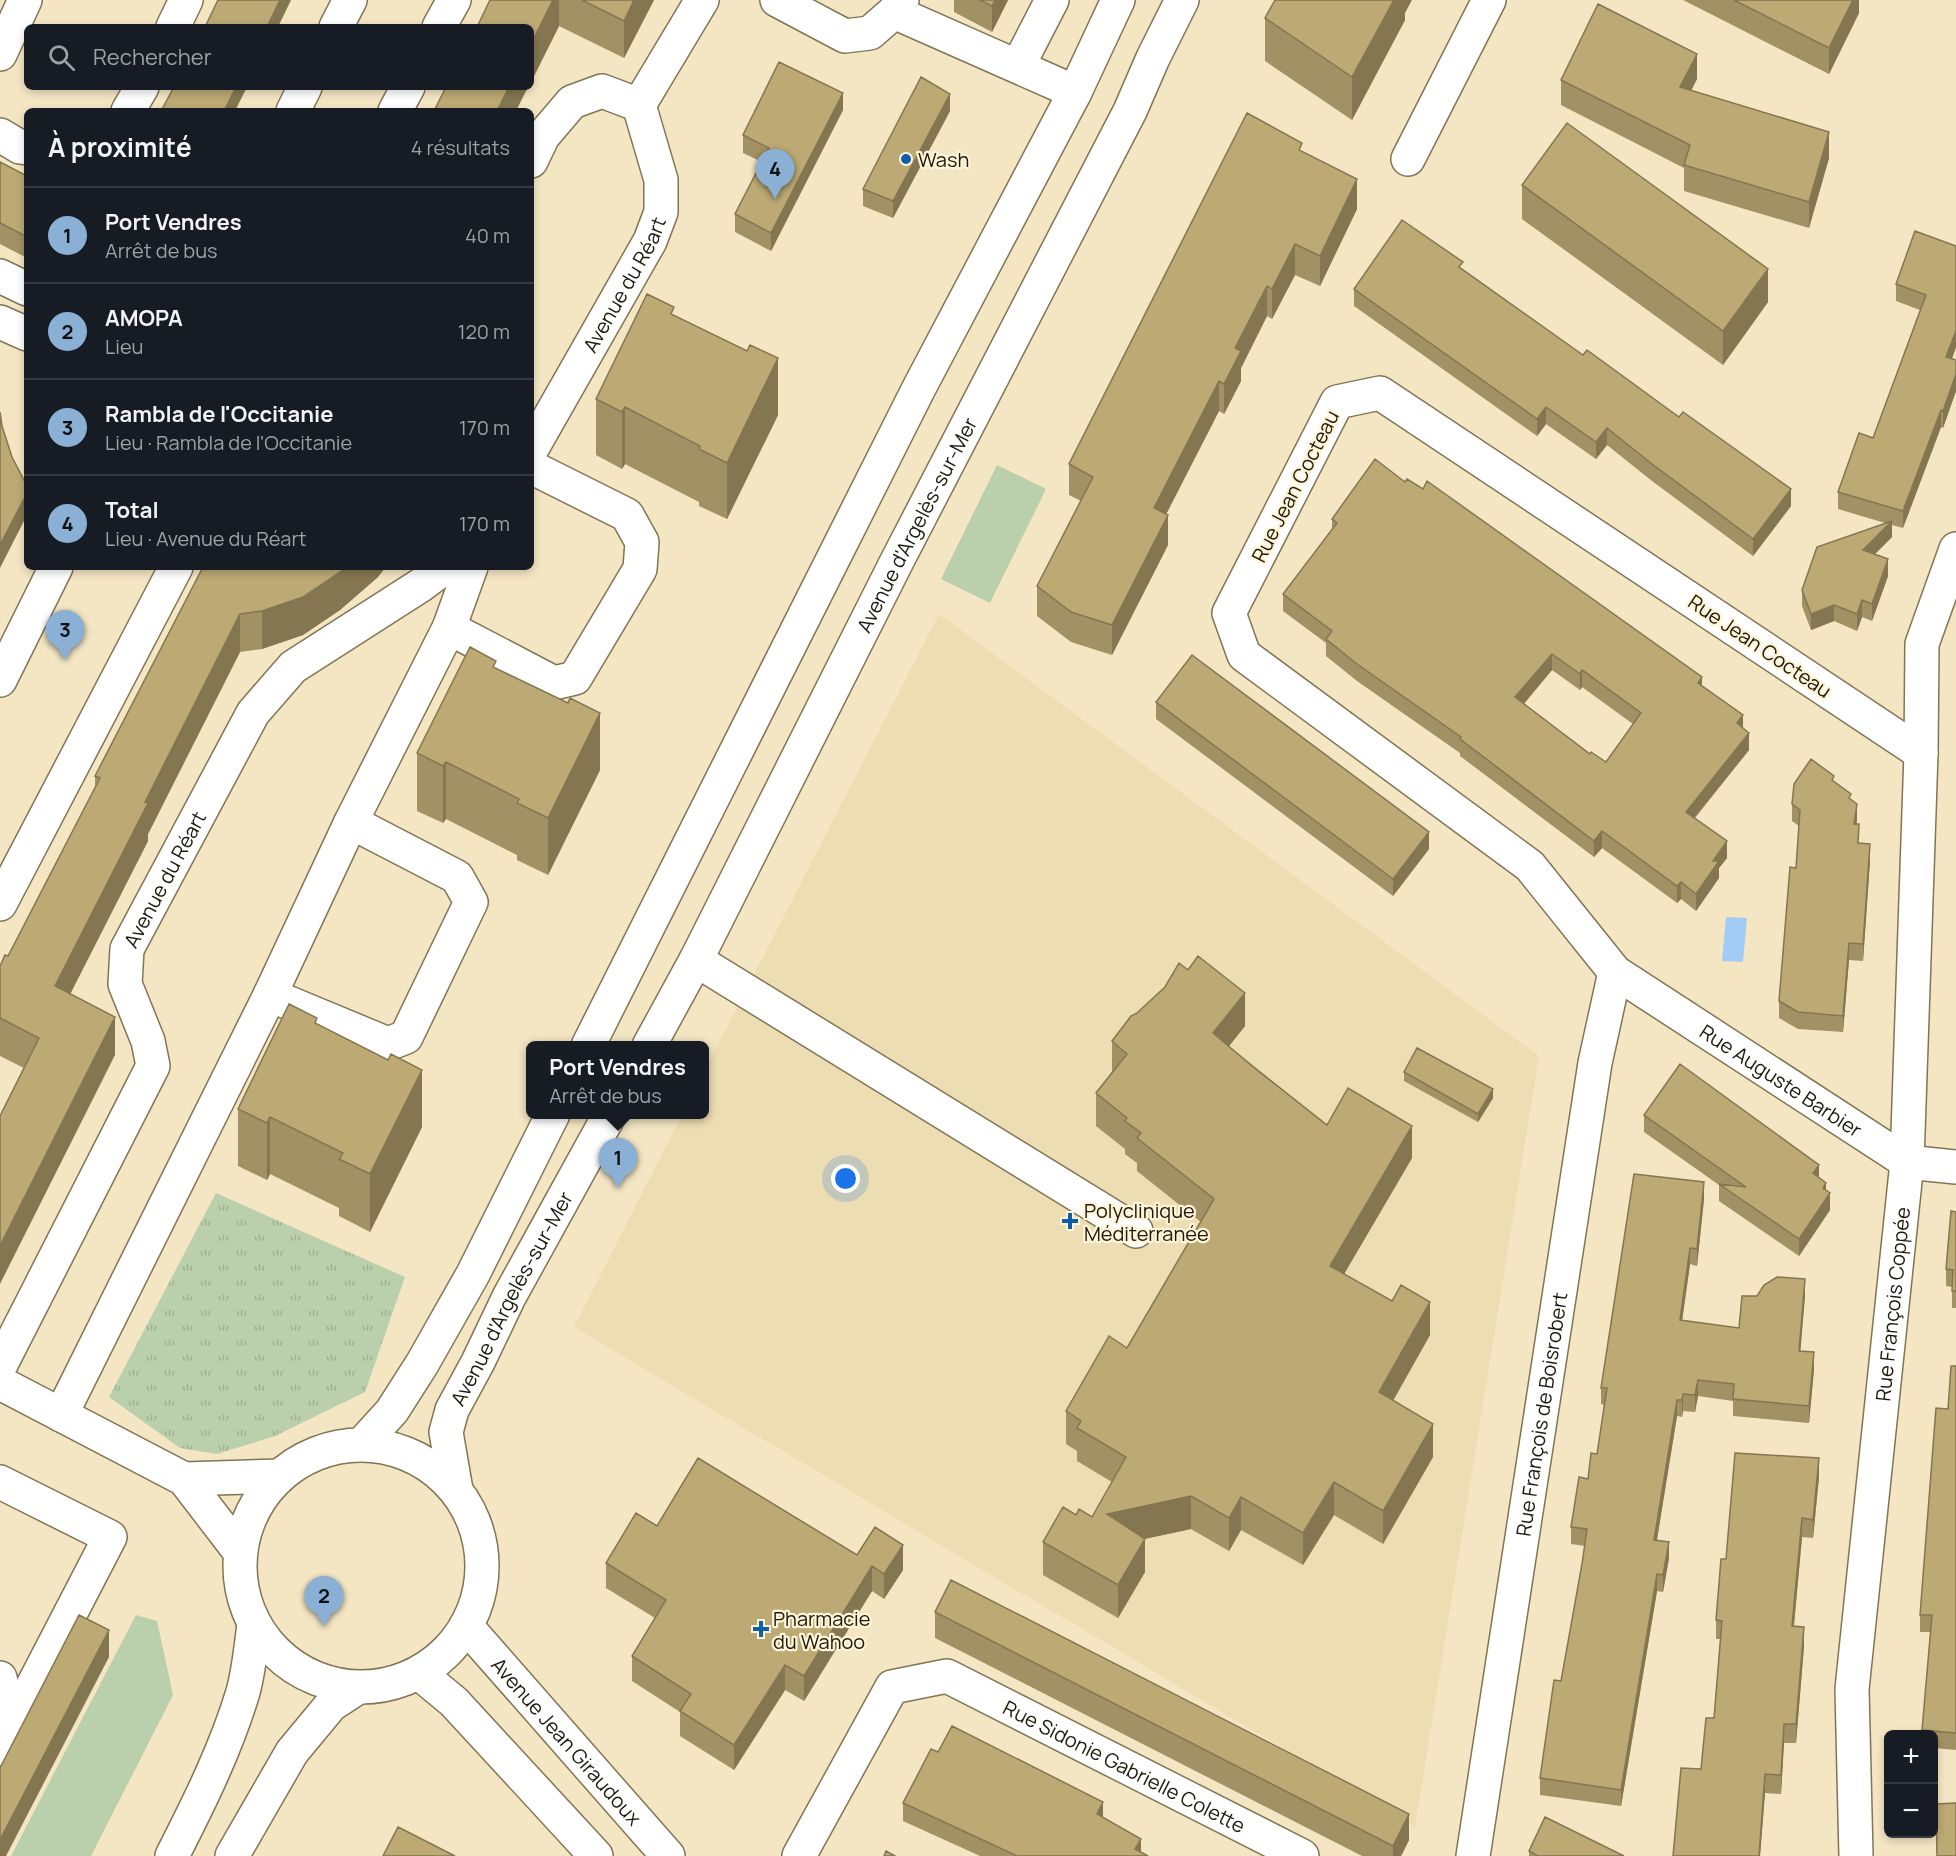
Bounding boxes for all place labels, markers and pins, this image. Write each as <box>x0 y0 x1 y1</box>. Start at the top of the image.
place label: Wash <box>918 146 969 173</box>
pin: 4 <box>756 150 794 199</box>
marker: Wash <box>899 152 913 166</box>
pin: 3 <box>46 610 84 660</box>
pin: 1 <box>598 1138 638 1188</box>
place label: Polyclinique Méditerranée <box>1084 1197 1209 1247</box>
marker: Polyclinique Méditerranée <box>1061 1212 1079 1230</box>
pin: 2 <box>304 1576 344 1626</box>
place label: Pharmacie du Wahoo <box>773 1605 870 1655</box>
marker: Pharmacie du Wahoo <box>754 1622 768 1636</box>

